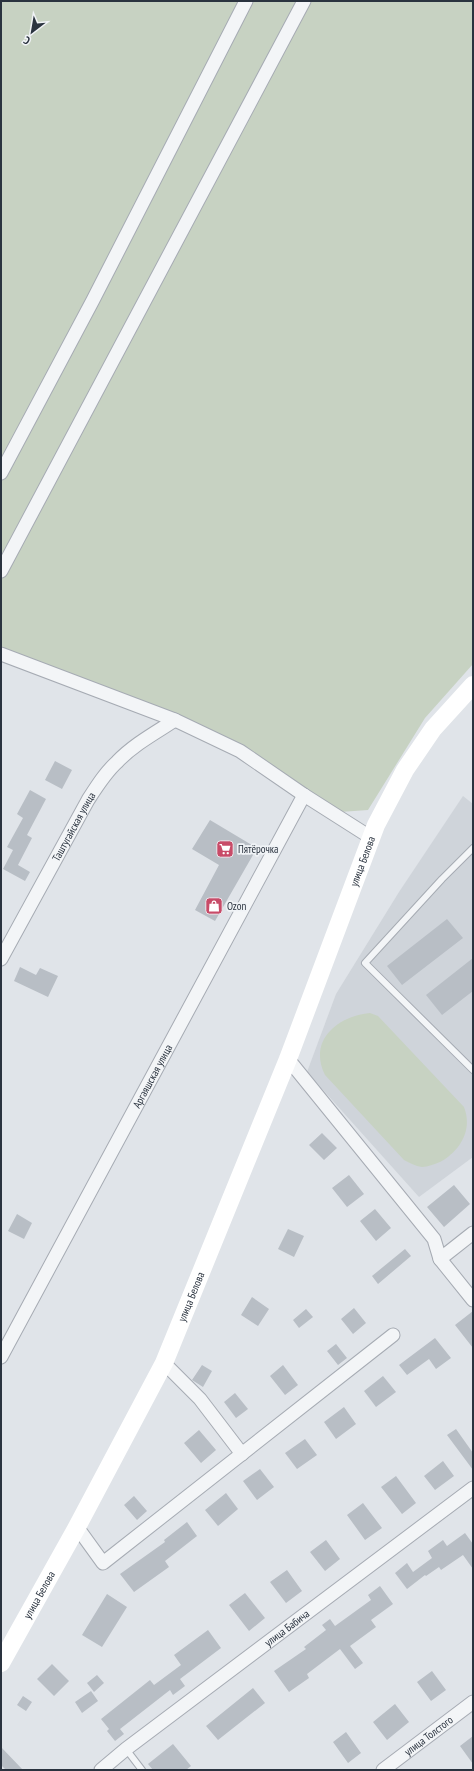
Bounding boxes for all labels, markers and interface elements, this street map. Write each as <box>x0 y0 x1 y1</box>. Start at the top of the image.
north arrow <box>12 12 52 52</box>
text: С <box>21 33 33 48</box>
street label: Таштугайская улица <box>49 789 98 864</box>
street label: улица Белова <box>347 834 378 888</box>
supermarket icon: Пятёрочка <box>215 839 235 859</box>
place label: Пятёрочка <box>238 842 279 856</box>
shop icon: Ozon <box>204 896 224 916</box>
place label: Ozon <box>227 899 246 913</box>
street label: Аргаяшская улица <box>130 1042 175 1110</box>
street label: улица Белова <box>175 1270 207 1324</box>
street label: улица Белова <box>20 1569 58 1621</box>
street label: улица Бабича <box>262 1607 312 1649</box>
street label: улица Толстого <box>401 1713 456 1759</box>

